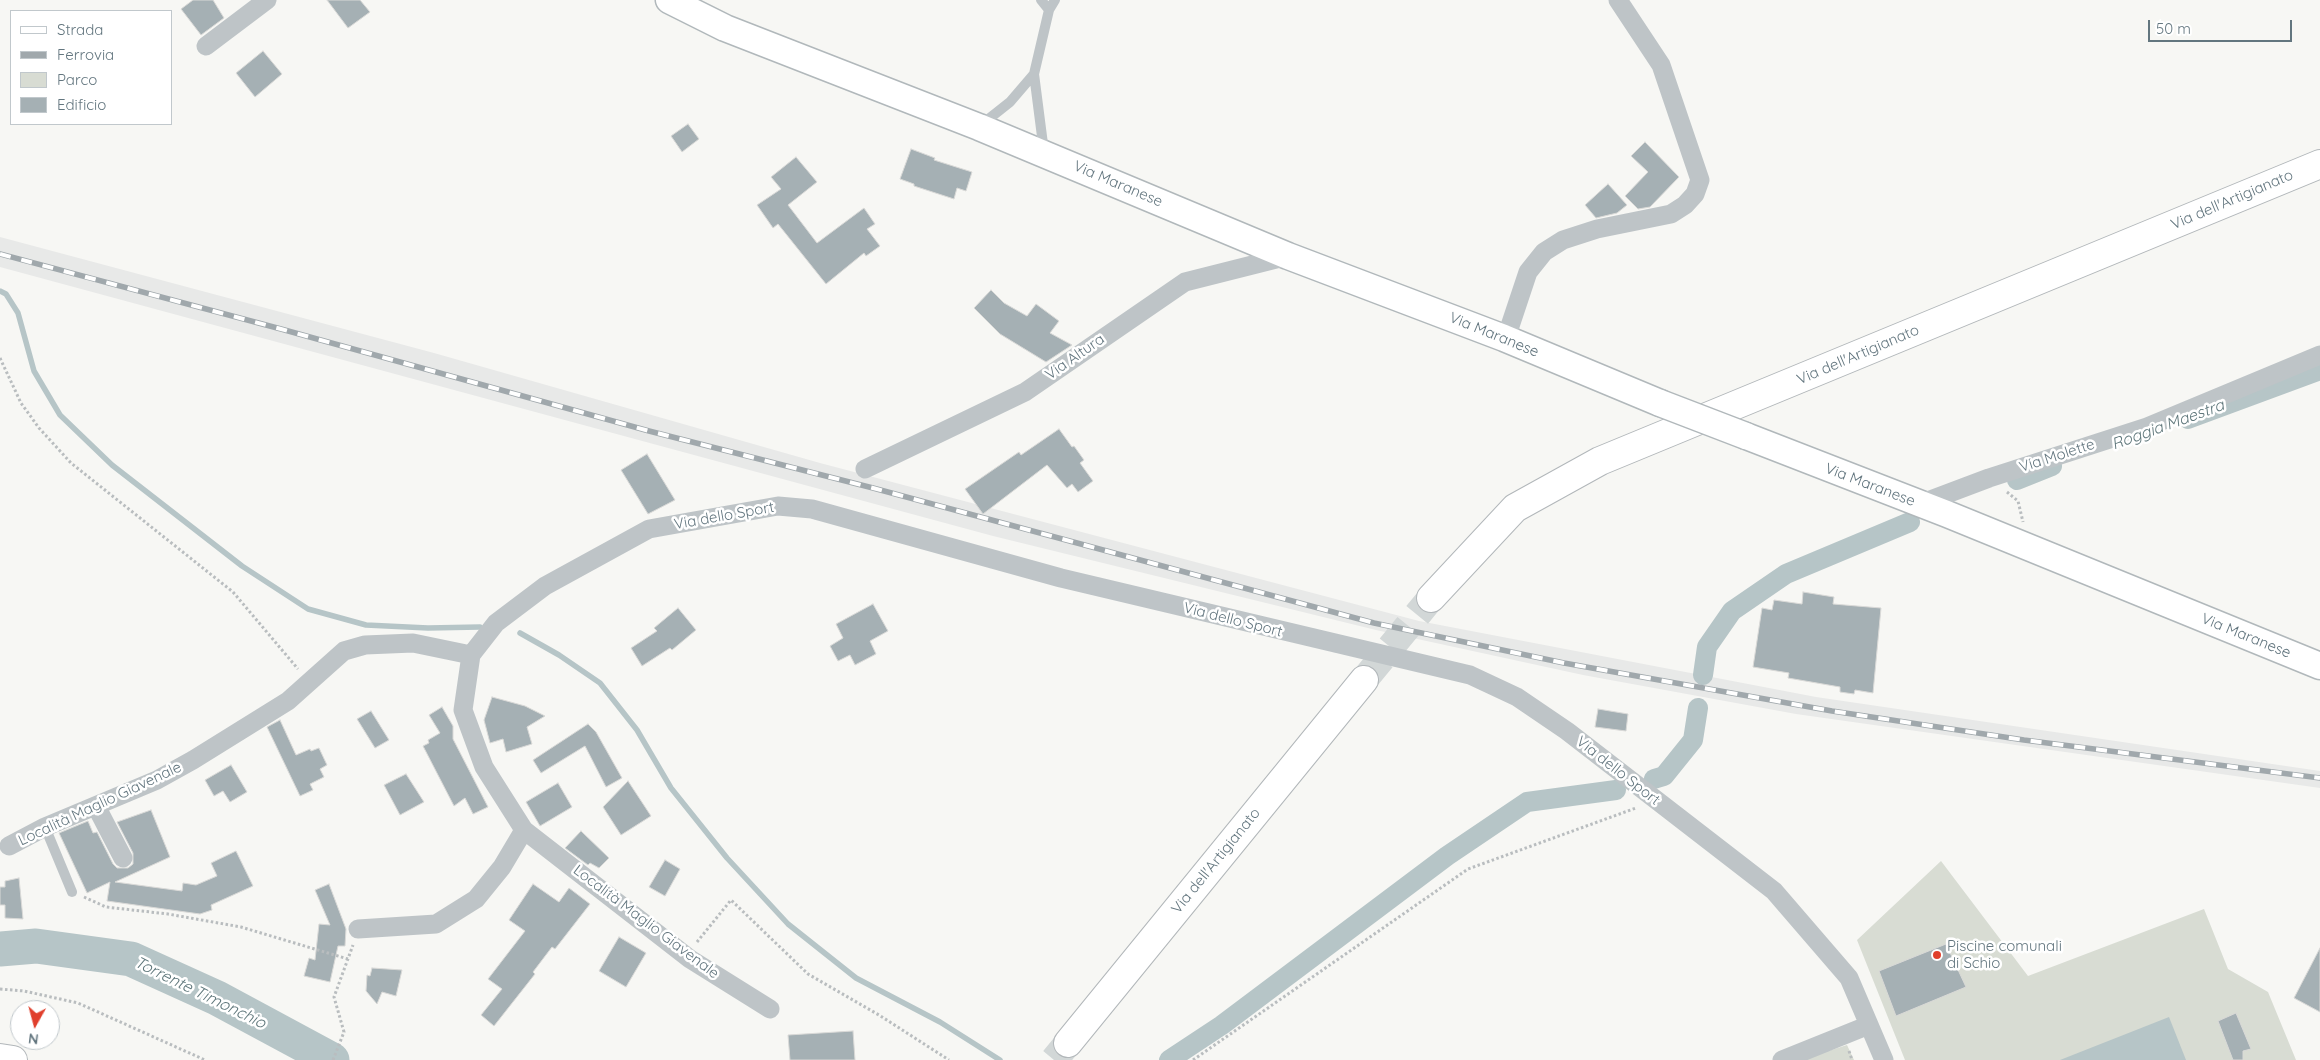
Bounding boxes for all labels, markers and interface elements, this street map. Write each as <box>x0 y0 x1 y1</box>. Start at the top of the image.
legend <box>10 10 172 125</box>
scale bar <box>2150 10 2294 42</box>
text: 50 m <box>2156 19 2191 38</box>
text: Strada <box>57 20 103 39</box>
text: Ferrovia <box>57 45 114 64</box>
text: Parco <box>57 70 97 89</box>
text: Edificio <box>57 95 106 114</box>
street label: Via Maranese <box>1071 157 1165 211</box>
street label: Via dell'Artigianato <box>2168 166 2296 234</box>
street label: Via Maranese <box>1446 309 1542 361</box>
street label: Via dell'Artigianato <box>1794 321 1922 389</box>
street label: Via Altura <box>1042 330 1108 384</box>
water label: Roggia Maestra <box>2109 396 2227 454</box>
street label: Via Molette <box>2017 435 2097 477</box>
street label: Via Maranese <box>1822 460 1918 510</box>
street label: Via dello Sport <box>673 498 775 534</box>
street label: Via dello Sport <box>1182 599 1284 641</box>
street label: Via Maranese <box>2198 610 2294 662</box>
street label: Via dello Sport <box>1573 733 1663 809</box>
street label: Località Maglio Giavenale <box>16 758 184 850</box>
street label: Via dell'Artigianato <box>1168 804 1264 918</box>
street label: Località Maglio Giavenale <box>570 861 722 983</box>
place label: Piscine comunali di Schio <box>1947 937 2062 972</box>
marker: Piscine comunali di Schio <box>1931 949 1943 961</box>
water label: Torrente Timonchio <box>131 953 269 1033</box>
north arrow <box>10 1000 60 1050</box>
text: N <box>27 1029 40 1048</box>

